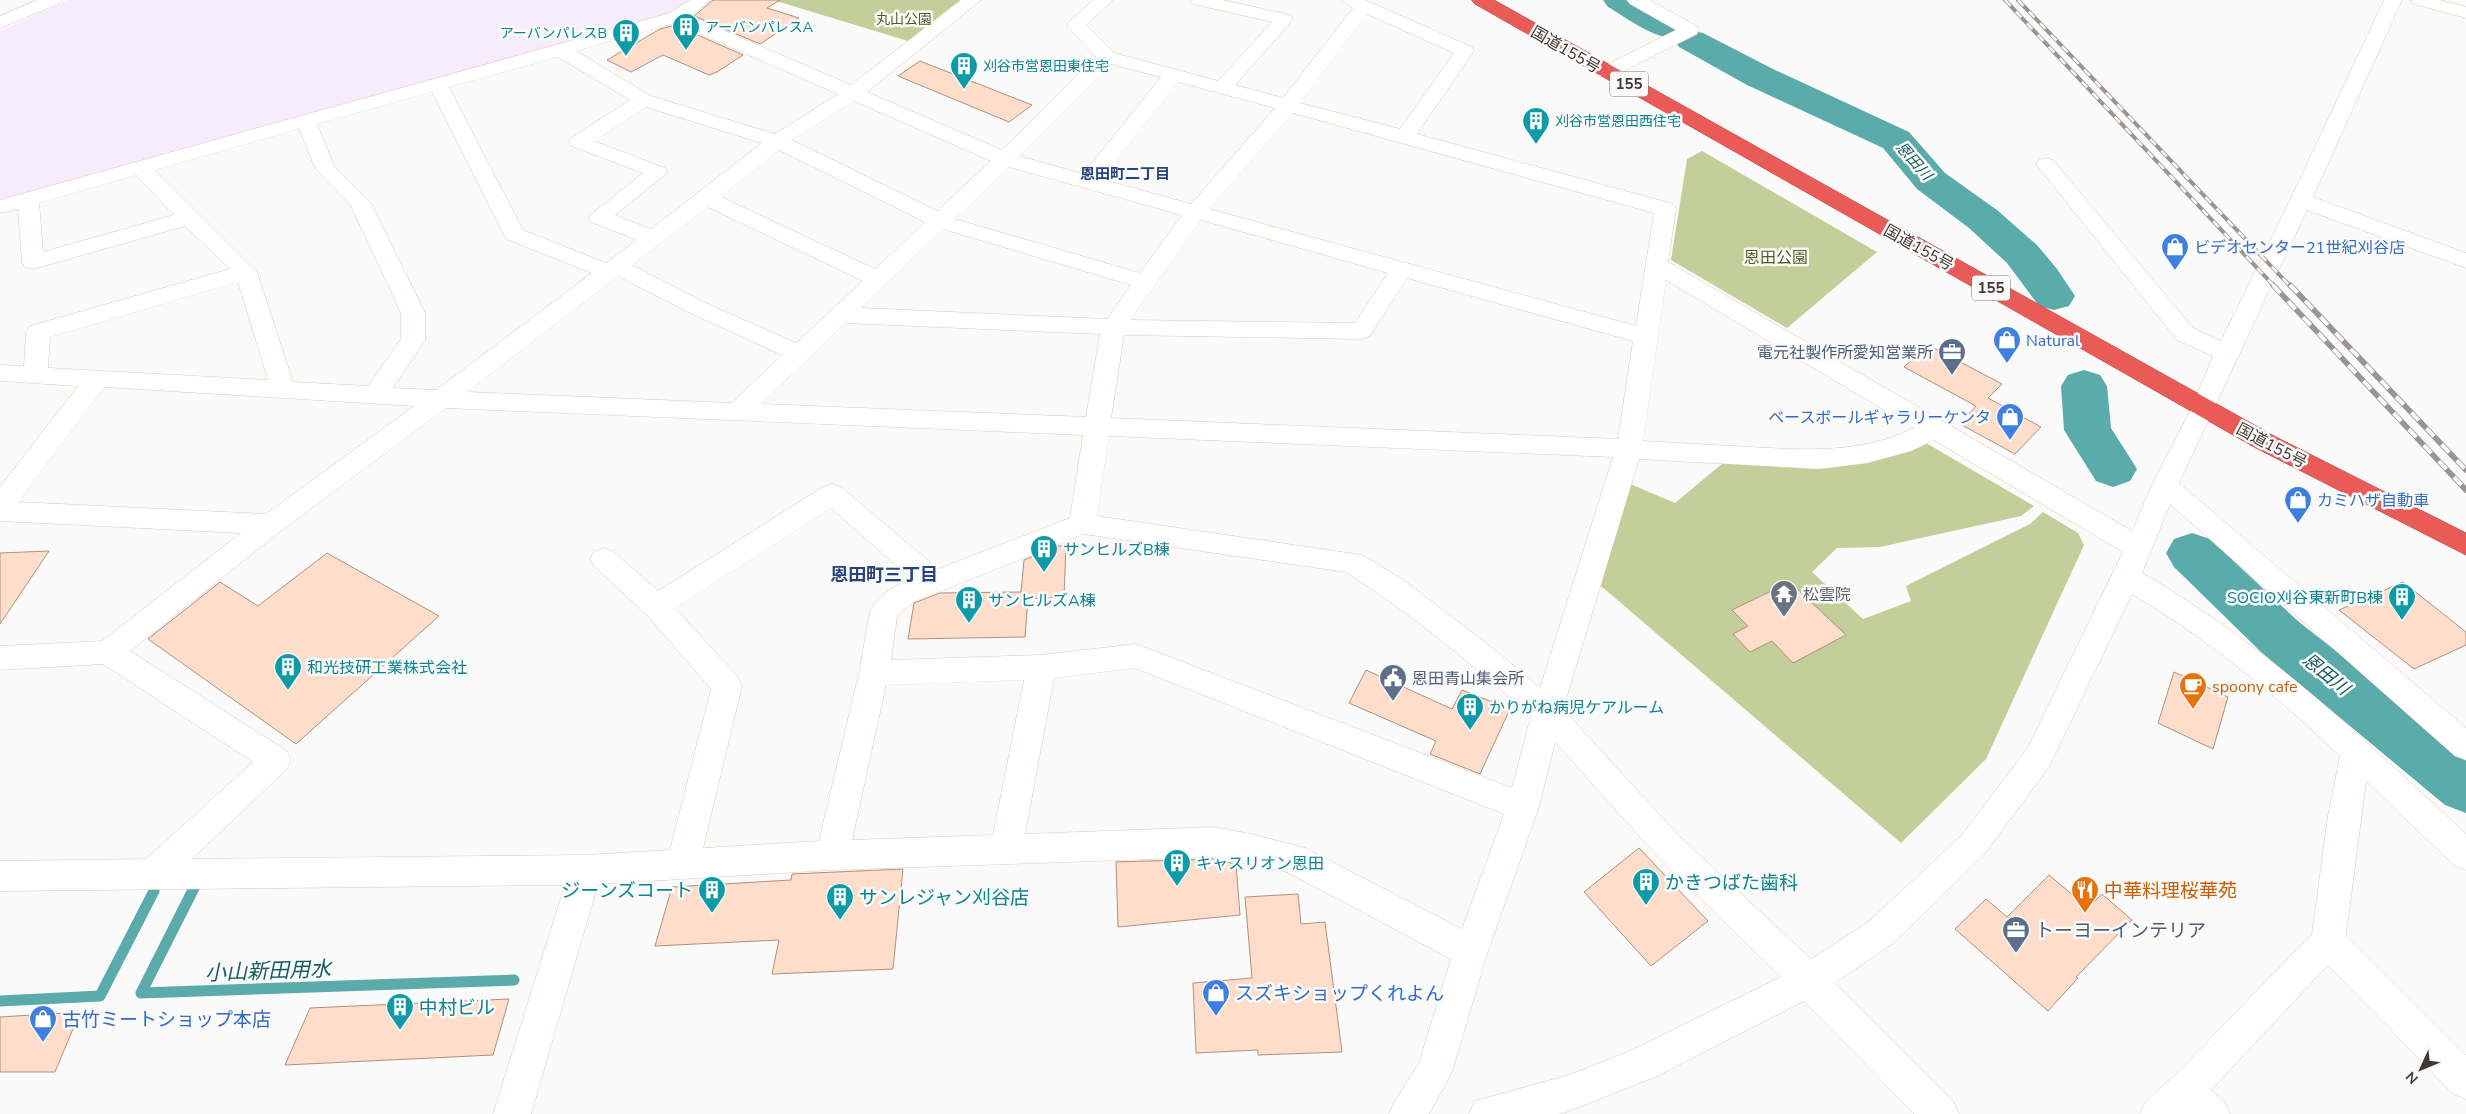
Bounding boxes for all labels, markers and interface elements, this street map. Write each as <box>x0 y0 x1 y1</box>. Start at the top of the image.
park label: 丸山公園 <box>876 10 932 29</box>
building icon: アーバンパレスA <box>671 12 701 51</box>
building icon: アーバンパレスB <box>611 18 641 57</box>
place label: アーバンパレスA <box>705 18 813 37</box>
street label: 国道155号 <box>1527 21 1604 79</box>
place label: アーバンパレスB <box>500 24 607 43</box>
building icon: 刈谷市営恩田東住宅 <box>949 51 979 90</box>
place label: 刈谷市営恩田東住宅 <box>983 57 1109 76</box>
road number: 155 <box>1610 72 1648 96</box>
building icon: 刈谷市営恩田西住宅 <box>1521 106 1551 145</box>
place label: 刈谷市営恩田西住宅 <box>1555 112 1681 131</box>
water label: 恩田川 <box>1892 138 1938 186</box>
district label: 恩田町二丁目 <box>1080 164 1170 184</box>
street label: 国道155号 <box>1880 220 1957 276</box>
shop icon: ビデオセンター21世紀刈谷店 <box>2160 232 2190 271</box>
place label: ビデオセンター21世紀刈谷店 <box>2194 237 2405 259</box>
park label: 恩田公園 <box>1744 247 1808 269</box>
road number: 155 <box>1972 276 2010 300</box>
shop icon: Natural <box>1992 325 2022 364</box>
place label: Natural <box>2026 330 2080 352</box>
office icon: 電元社製作所愛知営業所 <box>1937 337 1967 376</box>
place label: 電元社製作所愛知営業所 <box>1757 342 1933 364</box>
shop icon: ベースボールギャラリーケンタ <box>1995 402 2025 441</box>
place label: ベースボールギャラリーケンタ <box>1768 407 1991 429</box>
street label: 国道155号 <box>2232 418 2311 474</box>
shop icon: カミハザ自動車 <box>2283 485 2313 524</box>
place label: カミハザ自動車 <box>2317 490 2429 512</box>
building icon: サンヒルズB棟 <box>1029 534 1059 573</box>
place label: サンヒルズB棟 <box>1063 539 1170 561</box>
district label: 恩田町三丁目 <box>830 563 938 587</box>
temple icon: 松雲院 <box>1769 579 1799 618</box>
building icon: SOCIO刈谷東新町B棟 <box>2387 582 2417 621</box>
place label: 松雲院 <box>1803 584 1851 606</box>
building icon: サンヒルズA棟 <box>954 585 984 624</box>
place label: SOCIO刈谷東新町B棟 <box>2227 587 2383 609</box>
place label: サンヒルズA棟 <box>988 590 1096 612</box>
water label: 恩田川 <box>2297 648 2356 702</box>
building icon: 和光技研工業株式会社 <box>273 652 303 691</box>
place label: 和光技研工業株式会社 <box>307 657 467 679</box>
public building icon: 恩田青山集会所 <box>1378 663 1408 702</box>
place label: 恩田青山集会所 <box>1412 668 1524 690</box>
cafe icon: spoony cafe <box>2178 671 2208 710</box>
place label: spoony cafe <box>2212 676 2298 698</box>
building icon: かりがね病児ケアルーム <box>1455 692 1485 731</box>
place label: かりがね病児ケアルーム <box>1489 697 1664 719</box>
building icon: キャスリオン恩田 <box>1162 848 1192 887</box>
place label: キャスリオン恩田 <box>1196 853 1324 875</box>
building icon: かきつばた歯科 <box>1631 867 1661 906</box>
place label: かきつばた歯科 <box>1665 870 1798 896</box>
building icon: ジーンズコート <box>697 875 727 914</box>
restaurant icon: 中華料理桜華苑 <box>2070 875 2100 914</box>
place label: ジーンズコート <box>561 878 693 904</box>
place label: 中華料理桜華苑 <box>2104 878 2237 904</box>
building icon: サンレジャン刈谷店 <box>825 882 855 921</box>
place label: サンレジャン刈谷店 <box>859 885 1029 911</box>
office icon: トーヨーインテリア <box>2001 915 2031 954</box>
place label: トーヨーインテリア <box>2035 918 2206 944</box>
water label: 小山新田用水 <box>205 955 333 987</box>
shop icon: スズキショップくれよん <box>1201 978 1231 1017</box>
place label: スズキショップくれよん <box>1235 981 1444 1007</box>
building icon: 中村ビル <box>385 992 415 1031</box>
place label: 中村ビル <box>419 995 495 1021</box>
shop icon: 古竹ミートショップ本店 <box>28 1004 58 1043</box>
place label: 古竹ミートショップ本店 <box>62 1007 271 1033</box>
north arrow <box>2396 1044 2446 1094</box>
text: N <box>2402 1067 2422 1088</box>

